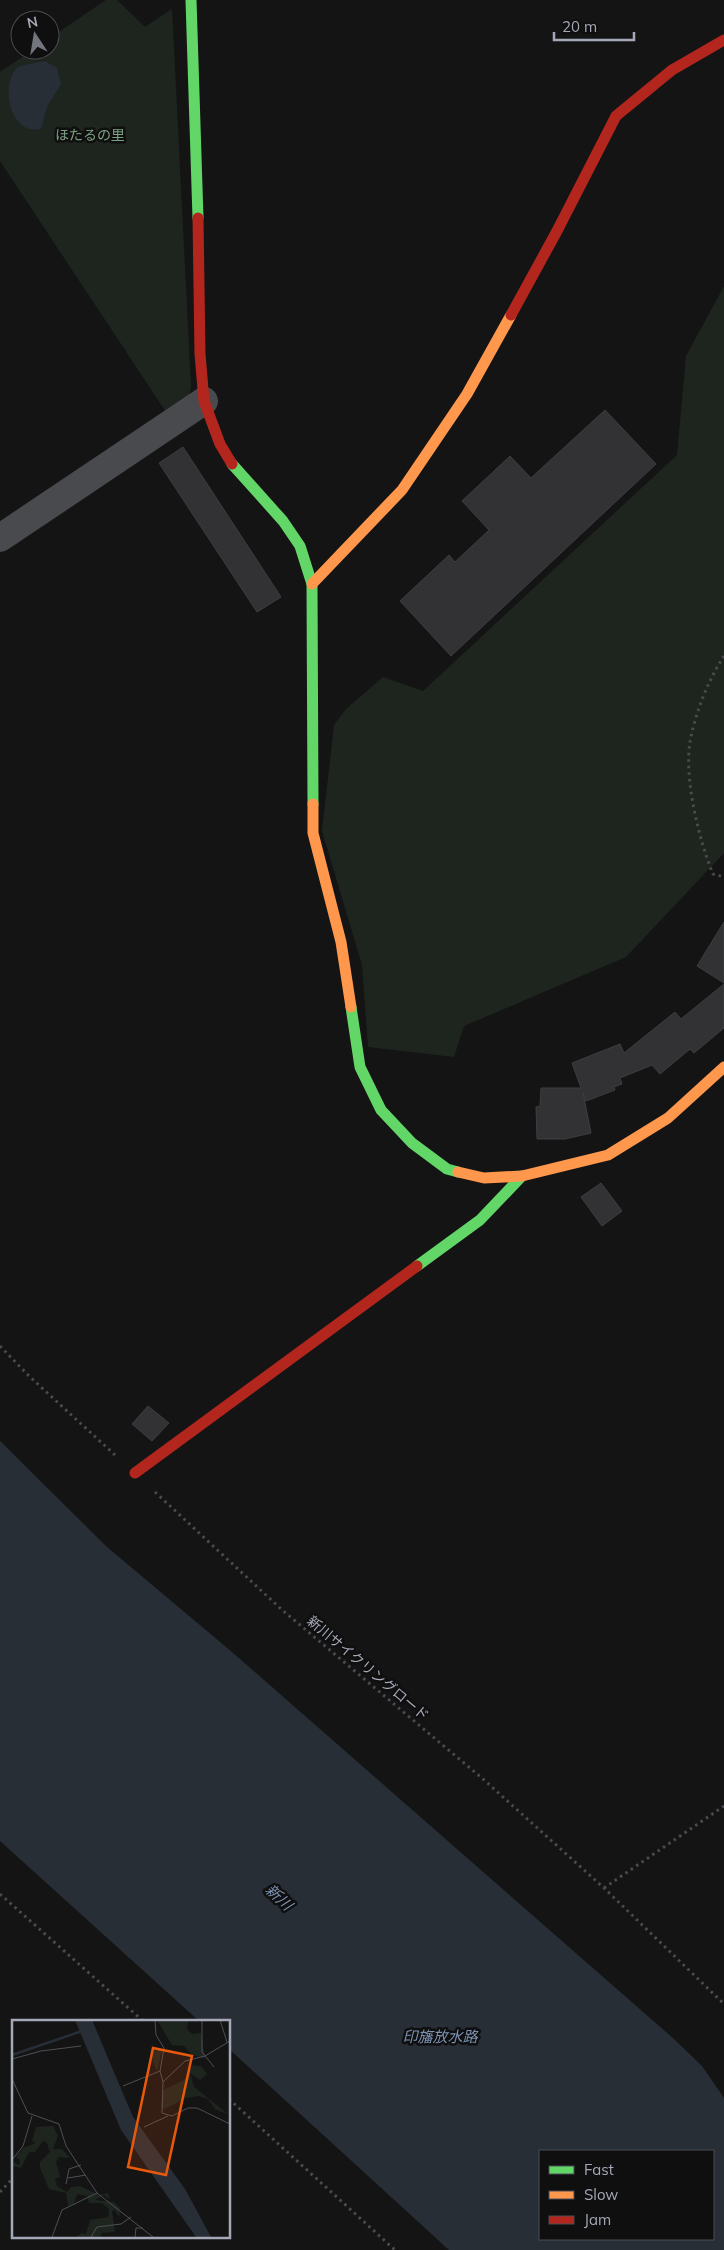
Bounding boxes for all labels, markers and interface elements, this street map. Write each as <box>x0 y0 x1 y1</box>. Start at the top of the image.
north arrow <box>10 10 60 60</box>
scale bar <box>554 10 634 42</box>
text: N <box>25 12 39 32</box>
text: 20 m <box>562 17 597 36</box>
park label: ほたるの里 <box>55 126 125 144</box>
street label: 新川サイクリングロード <box>303 1612 433 1724</box>
water label: 新川 <box>262 1880 298 1916</box>
inset map <box>12 2020 230 2238</box>
water label: 印旛放水路 <box>402 2027 479 2046</box>
legend <box>539 2150 714 2240</box>
text: Fast <box>584 2160 614 2179</box>
text: Slow <box>584 2185 618 2204</box>
text: Jam <box>584 2210 611 2229</box>

